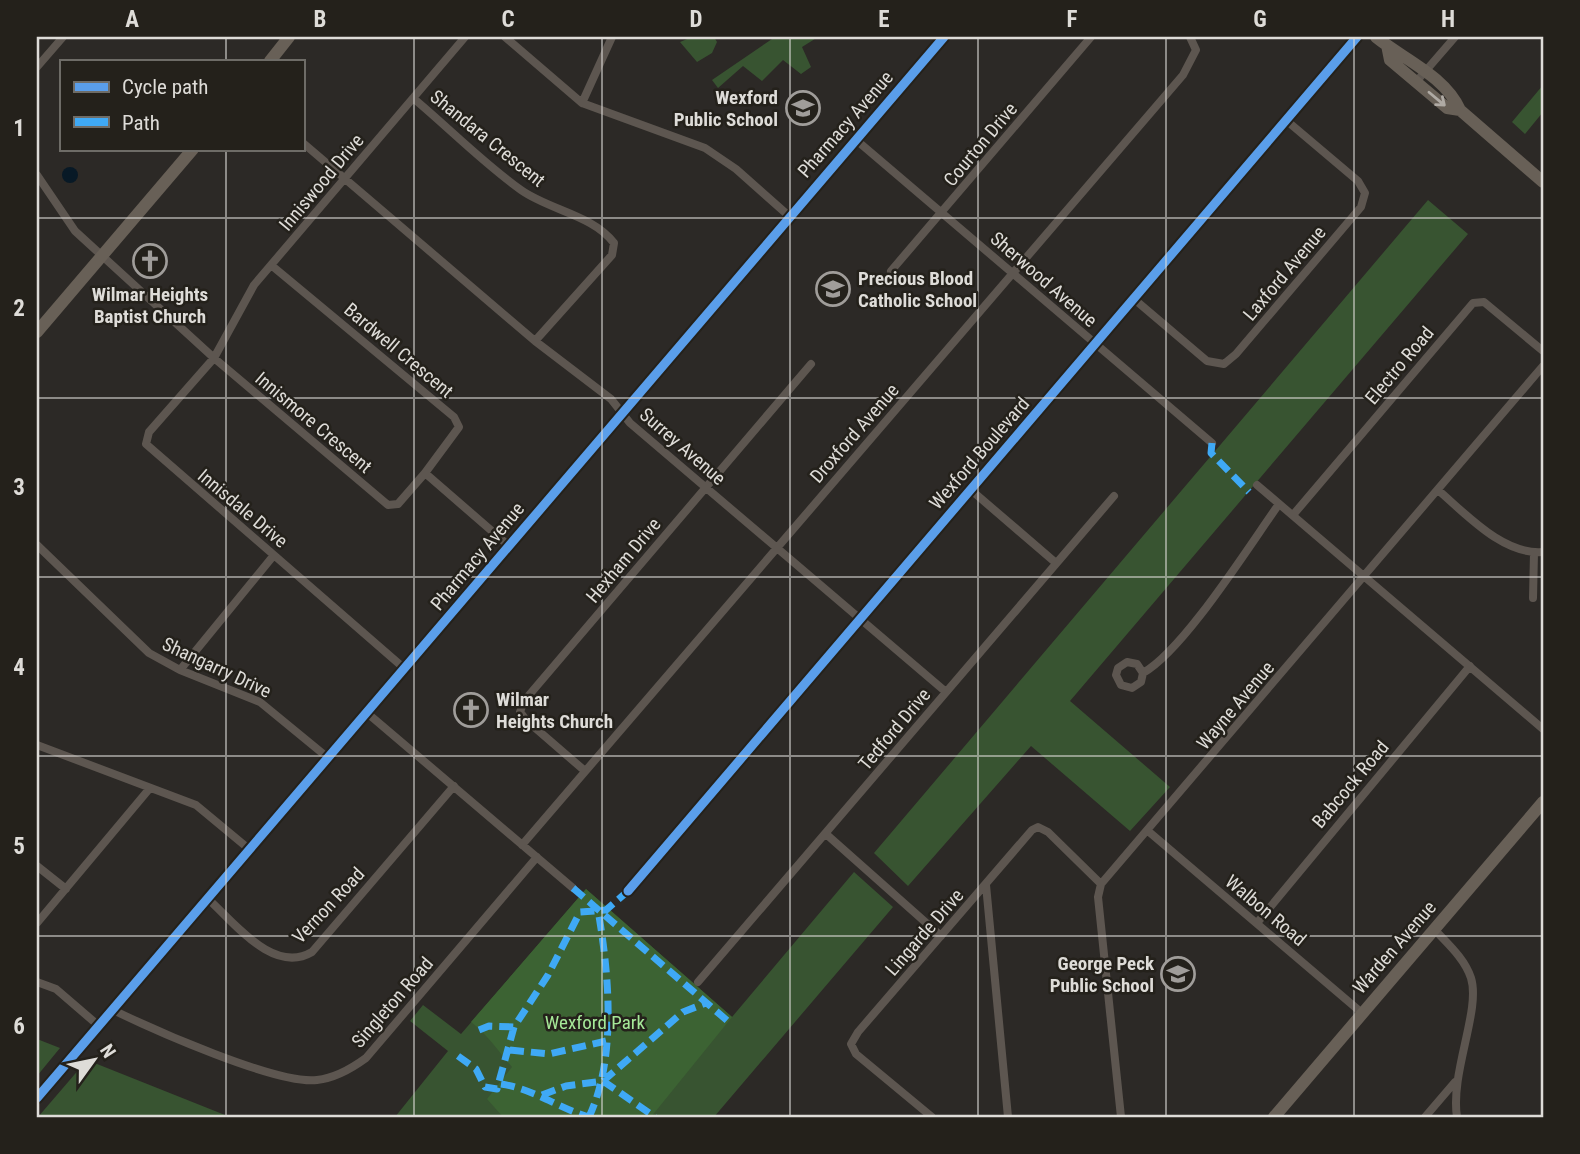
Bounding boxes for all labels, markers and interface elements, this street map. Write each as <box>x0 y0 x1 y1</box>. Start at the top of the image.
text: A <box>125 6 139 33</box>
text: B <box>314 6 326 33</box>
text: C <box>501 6 515 33</box>
text: D <box>690 6 703 33</box>
text: E <box>878 6 890 33</box>
text: F <box>1067 6 1078 33</box>
text: G <box>1253 6 1267 33</box>
text: H <box>1441 6 1455 33</box>
legend <box>60 60 304 150</box>
street label: Pharmacy Avenue <box>793 66 898 182</box>
text: Cycle path <box>122 75 208 99</box>
street label: Shandara Crescent <box>426 85 550 192</box>
place label: Wexford Public School <box>674 86 778 131</box>
school or university icon: Wexford Public School <box>784 89 822 127</box>
one-way arrow <box>1427 91 1445 107</box>
street label: Courton Drive <box>939 98 1022 191</box>
text: Path <box>122 111 160 135</box>
text: 1 <box>13 115 25 142</box>
street label: Inniswood Drive <box>274 129 369 235</box>
street label: Laxford Avenue <box>1238 221 1331 325</box>
street label: Sherwood Avenue <box>986 227 1102 332</box>
church icon: Wilmar Heights Baptist Church <box>131 242 169 280</box>
place label: Precious Blood Catholic School <box>858 267 977 312</box>
school or university icon: Precious Blood Catholic School <box>814 270 852 308</box>
place label: Wilmar Heights Baptist Church <box>92 283 208 328</box>
text: 2 <box>13 295 25 322</box>
street label: Bardwell Crescent <box>339 298 458 403</box>
street label: Electro Road <box>1360 322 1439 409</box>
street label: Innismore Crescent <box>251 367 377 478</box>
street label: Droxford Avenue <box>805 379 904 488</box>
street label: Wexford Boulevard <box>925 393 1034 514</box>
street label: Surrey Avenue <box>635 403 730 490</box>
street label: Innisdale Drive <box>193 464 292 553</box>
text: 3 <box>13 474 25 501</box>
street label: Pharmacy Avenue <box>426 498 529 615</box>
street label: Hexham Drive <box>581 513 666 608</box>
street label: Shangarry Drive <box>159 632 275 703</box>
text: 4 <box>13 654 25 681</box>
street label: Wayne Avenue <box>1192 656 1279 754</box>
street label: Tedford Drive <box>853 683 935 775</box>
place label: Wilmar Heights Church <box>496 688 613 733</box>
church icon: Wilmar Heights Church <box>452 691 490 729</box>
street label: Babcock Road <box>1307 736 1394 833</box>
text: 5 <box>13 833 25 860</box>
street label: Vernon Road <box>287 863 369 948</box>
street label: Walbon Road <box>1221 870 1311 951</box>
street label: Lingarde Drive <box>881 884 968 980</box>
street label: Warden Avenue <box>1348 896 1441 998</box>
street label: Singleton Road <box>347 952 438 1052</box>
place label: George Peck Public School <box>1050 952 1155 997</box>
school or university icon: George Peck Public School <box>1159 955 1197 993</box>
park label: Wexford Park <box>545 1011 646 1034</box>
text: 6 <box>13 1013 25 1040</box>
north arrow <box>60 1024 130 1094</box>
text: N <box>95 1040 121 1062</box>

